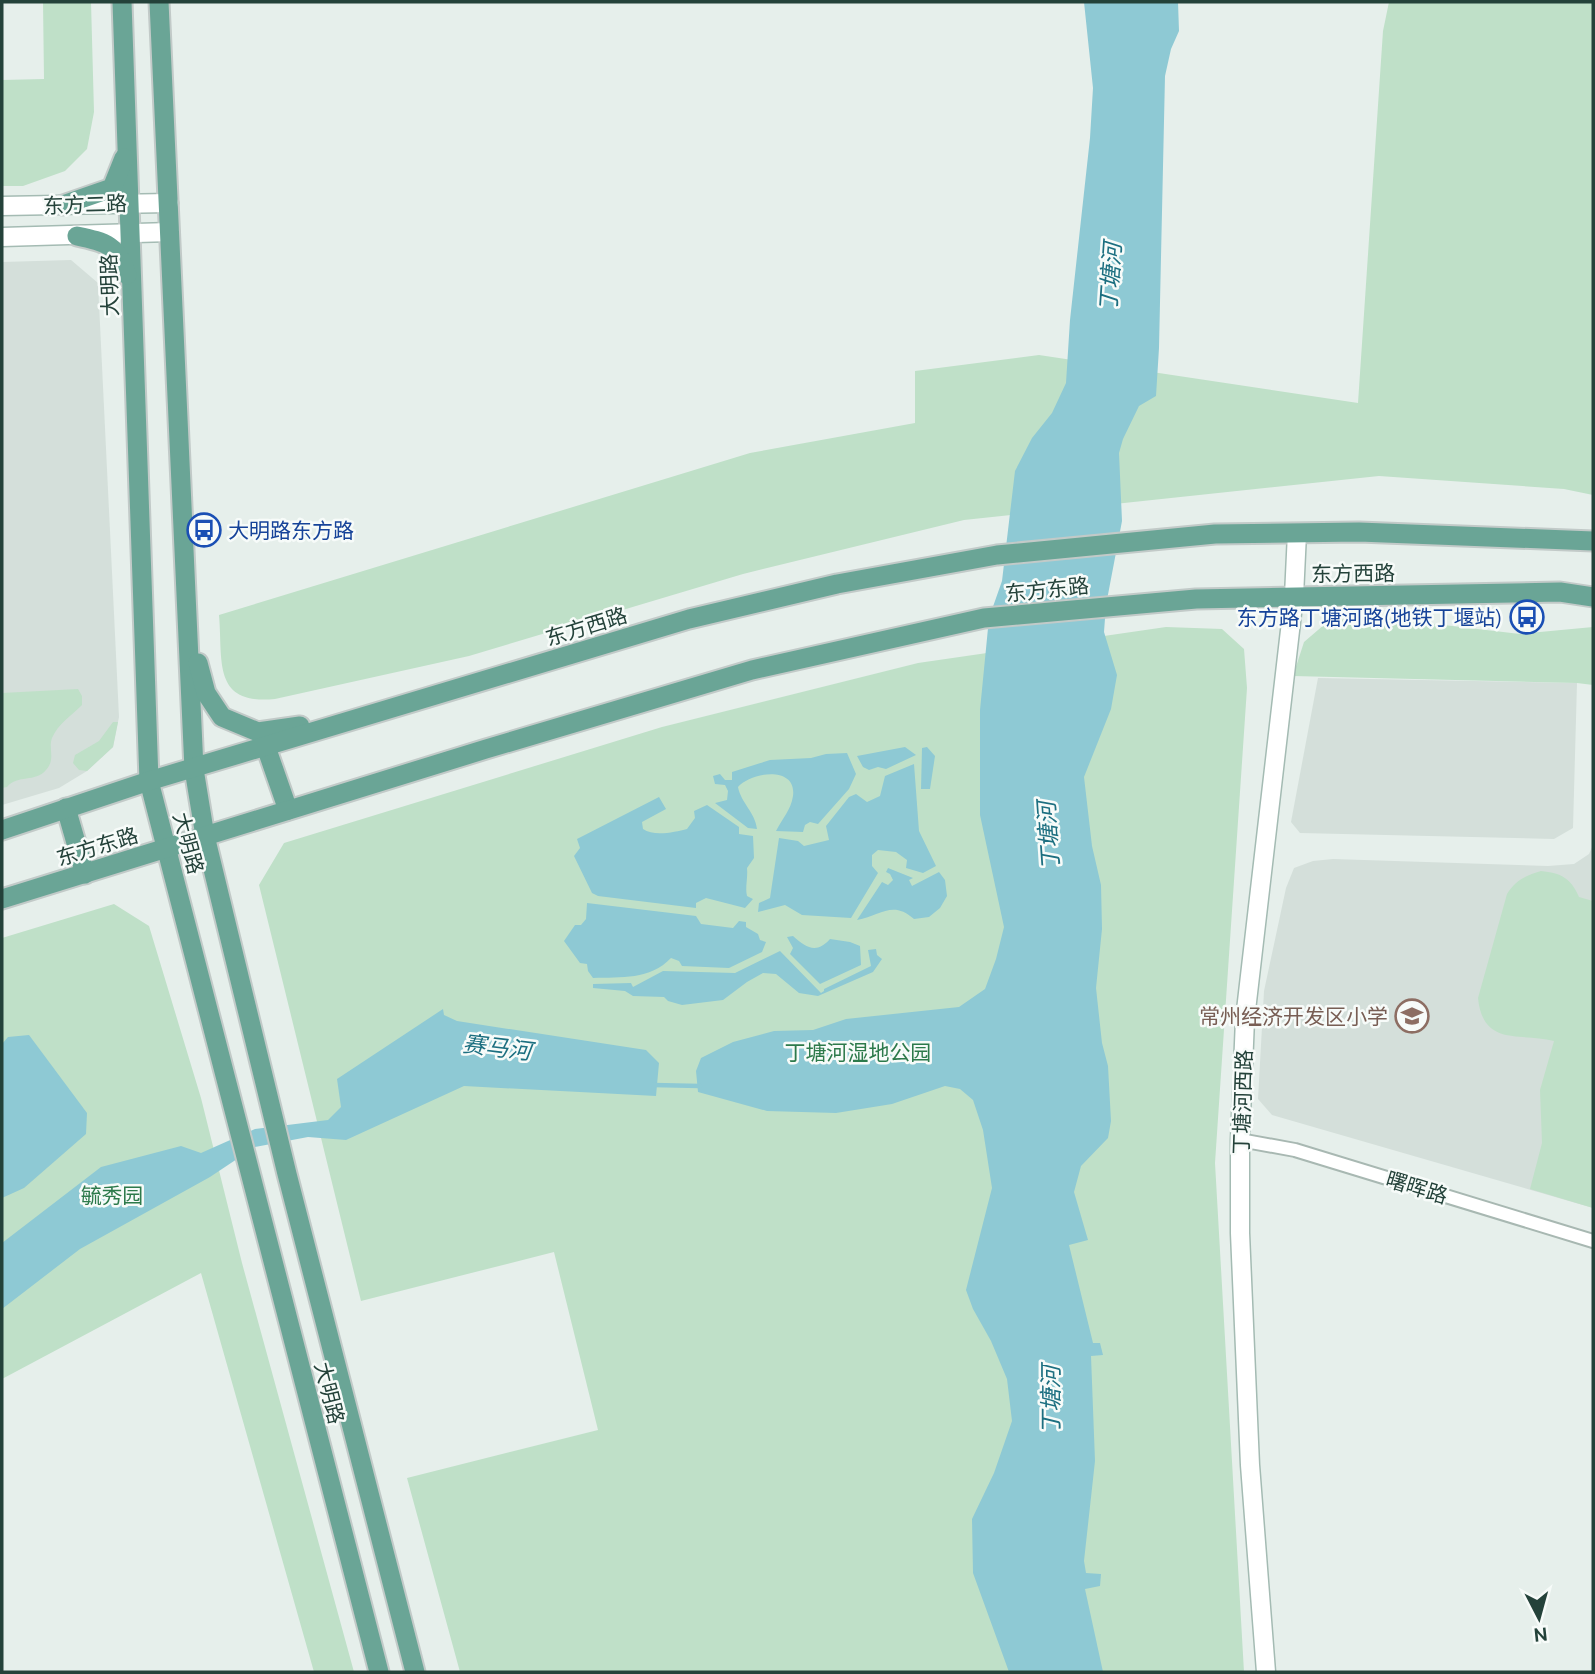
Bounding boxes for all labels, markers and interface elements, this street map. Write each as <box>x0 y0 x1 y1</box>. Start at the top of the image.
street label: 东方二路 <box>43 191 127 217</box>
water label: 丁塘河 <box>1095 238 1125 312</box>
street label: 大明路 <box>96 253 122 317</box>
bus stop icon: 大明路东方路 <box>185 511 223 549</box>
place label: 大明路东方路 <box>228 518 354 542</box>
street label: 东方西路 <box>1311 560 1395 586</box>
street label: 东方东路 <box>1004 573 1090 605</box>
bus stop icon: 东方路丁塘河路(地铁丁堰站) <box>1508 598 1546 636</box>
street label: 东方西路 <box>542 602 630 650</box>
place label: 东方路丁塘河路(地铁丁堰站) <box>1237 605 1502 629</box>
water label: 丁塘河 <box>1033 797 1063 871</box>
street label: 大明路 <box>169 809 209 877</box>
street label: 东方东路 <box>53 822 141 870</box>
school or university icon: 常州经济开发区小学 <box>1393 997 1431 1035</box>
place label: 常州经济开发区小学 <box>1199 1004 1388 1028</box>
water label: 赛马河 <box>461 1030 537 1064</box>
park label: 丁塘河湿地公园 <box>785 1040 932 1064</box>
street label: 丁塘河西路 <box>1228 1049 1256 1155</box>
street label: 曙晖路 <box>1383 1166 1451 1208</box>
park label: 毓秀园 <box>81 1183 144 1207</box>
street label: 大明路 <box>311 1360 349 1426</box>
water label: 丁塘河 <box>1038 1362 1063 1435</box>
north arrow <box>1504 1583 1574 1653</box>
text: N <box>1533 1623 1549 1647</box>

